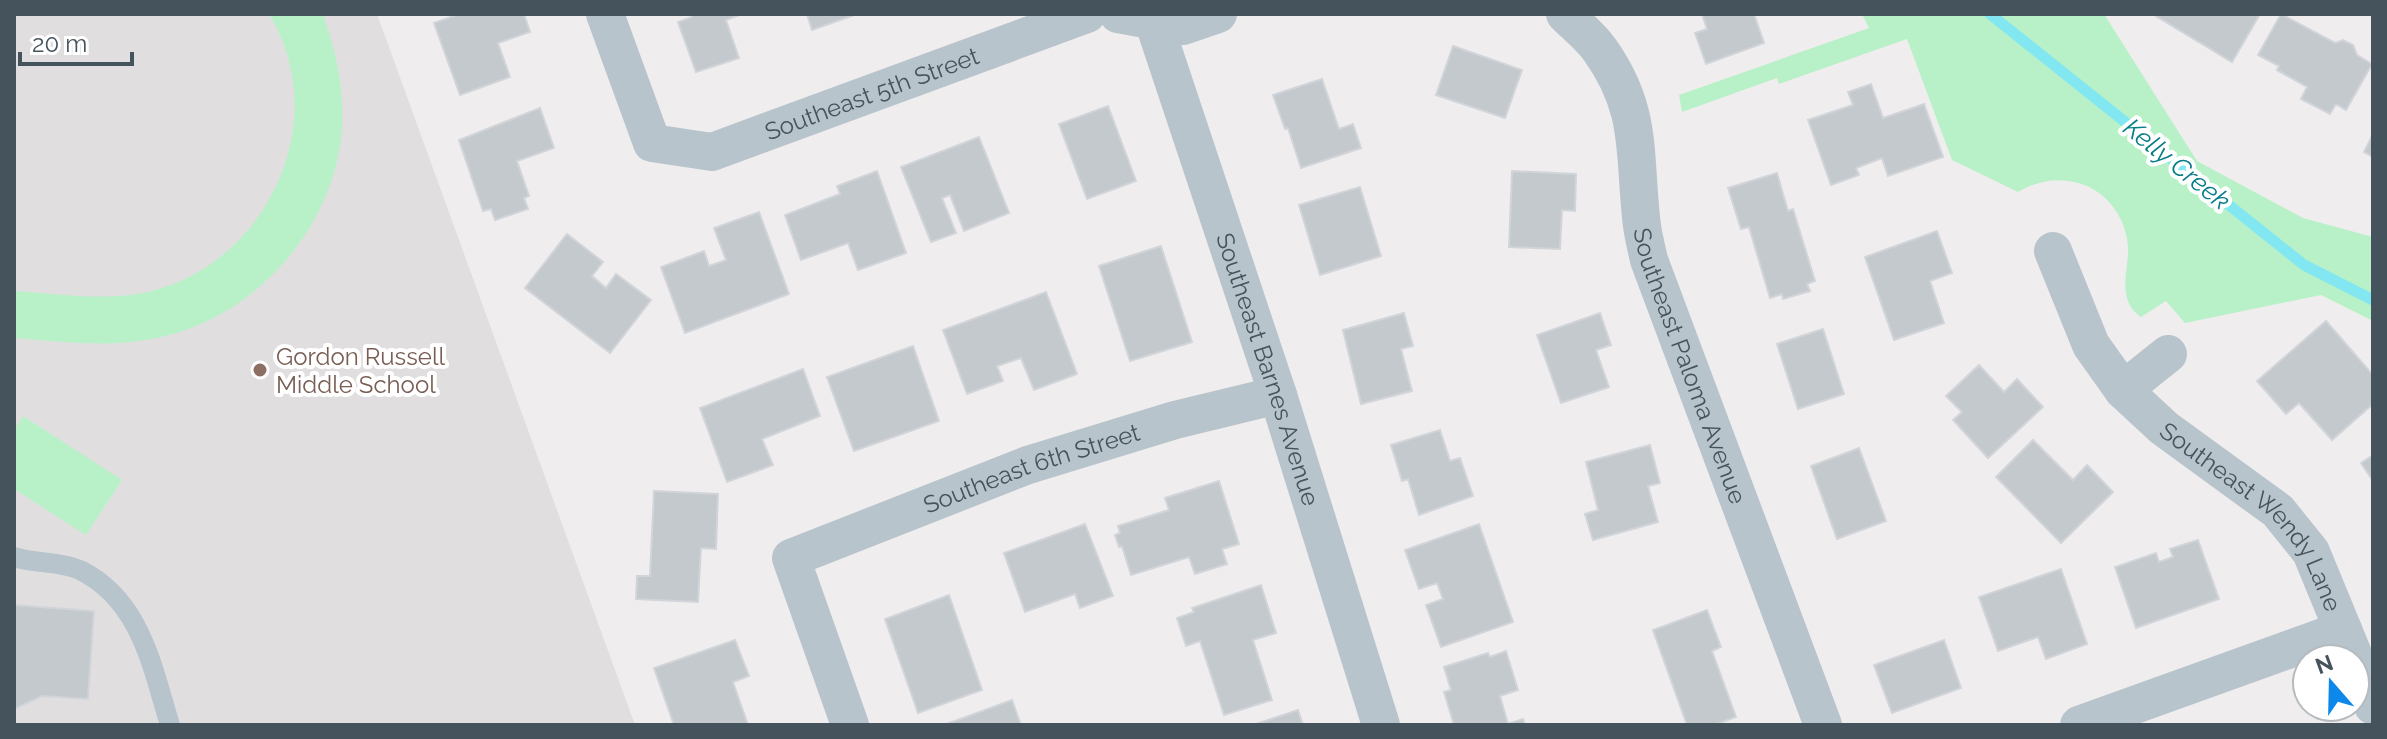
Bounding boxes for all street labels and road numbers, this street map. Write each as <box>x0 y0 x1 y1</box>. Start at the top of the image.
street label: Southeast 5th Street <box>761 41 983 146</box>
street label: Southeast Paloma Avenue <box>1628 225 1753 508</box>
street label: Southeast Barnes Avenue <box>1210 229 1326 509</box>
street label: Southeast Wendy Lane <box>2154 416 2348 615</box>
street label: Southeast 6th Street <box>919 417 1143 519</box>

